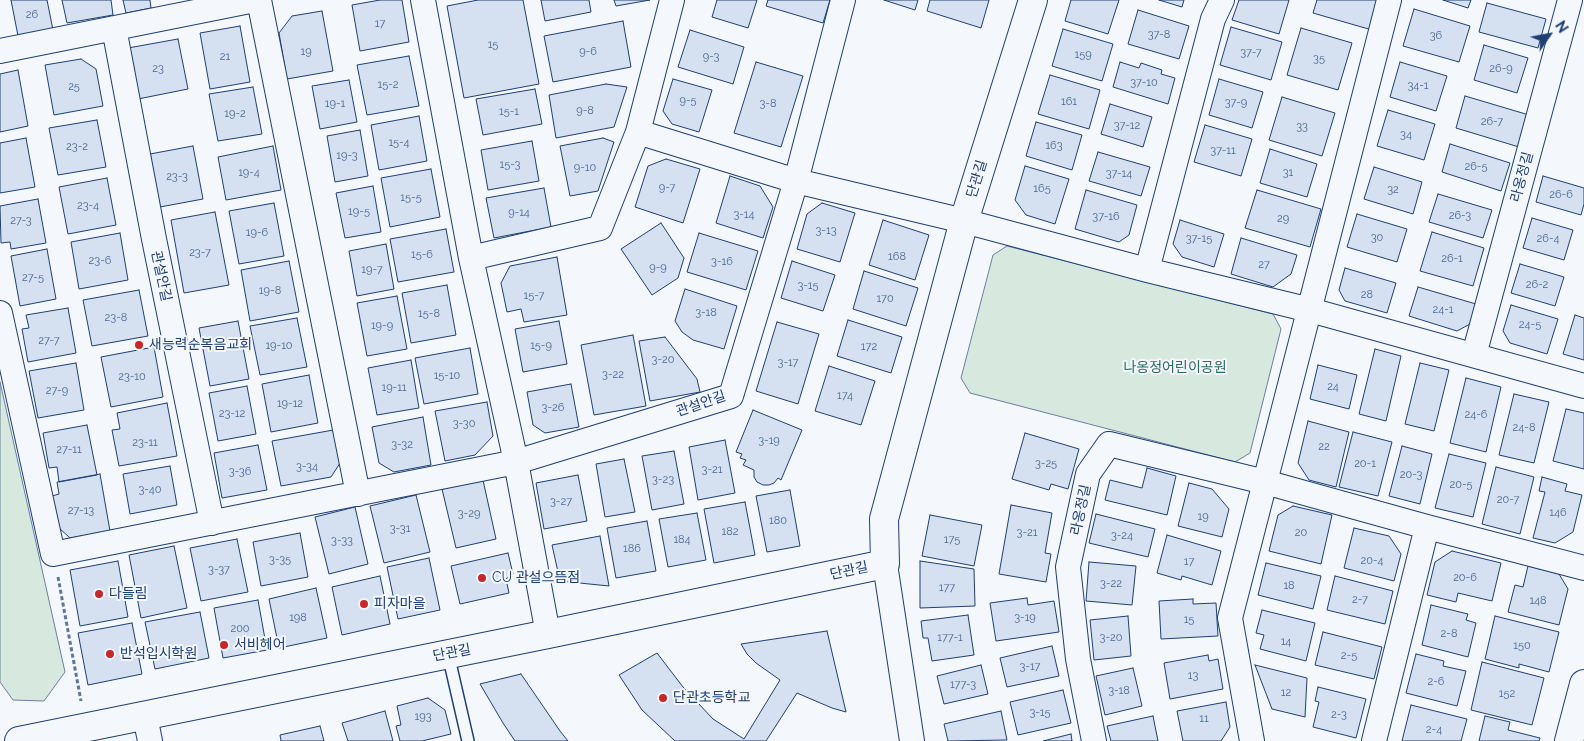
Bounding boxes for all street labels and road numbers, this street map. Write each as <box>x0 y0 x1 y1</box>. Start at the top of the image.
street label: 라옹정길 <box>1507 150 1537 204</box>
street label: 단관길 <box>963 158 991 200</box>
street label: 관설안길 <box>147 249 175 303</box>
street label: 관설안길 <box>674 388 728 420</box>
street label: 라옹정길 <box>1067 483 1095 537</box>
street label: 단관길 <box>828 559 870 583</box>
street label: 단관길 <box>431 641 473 665</box>

